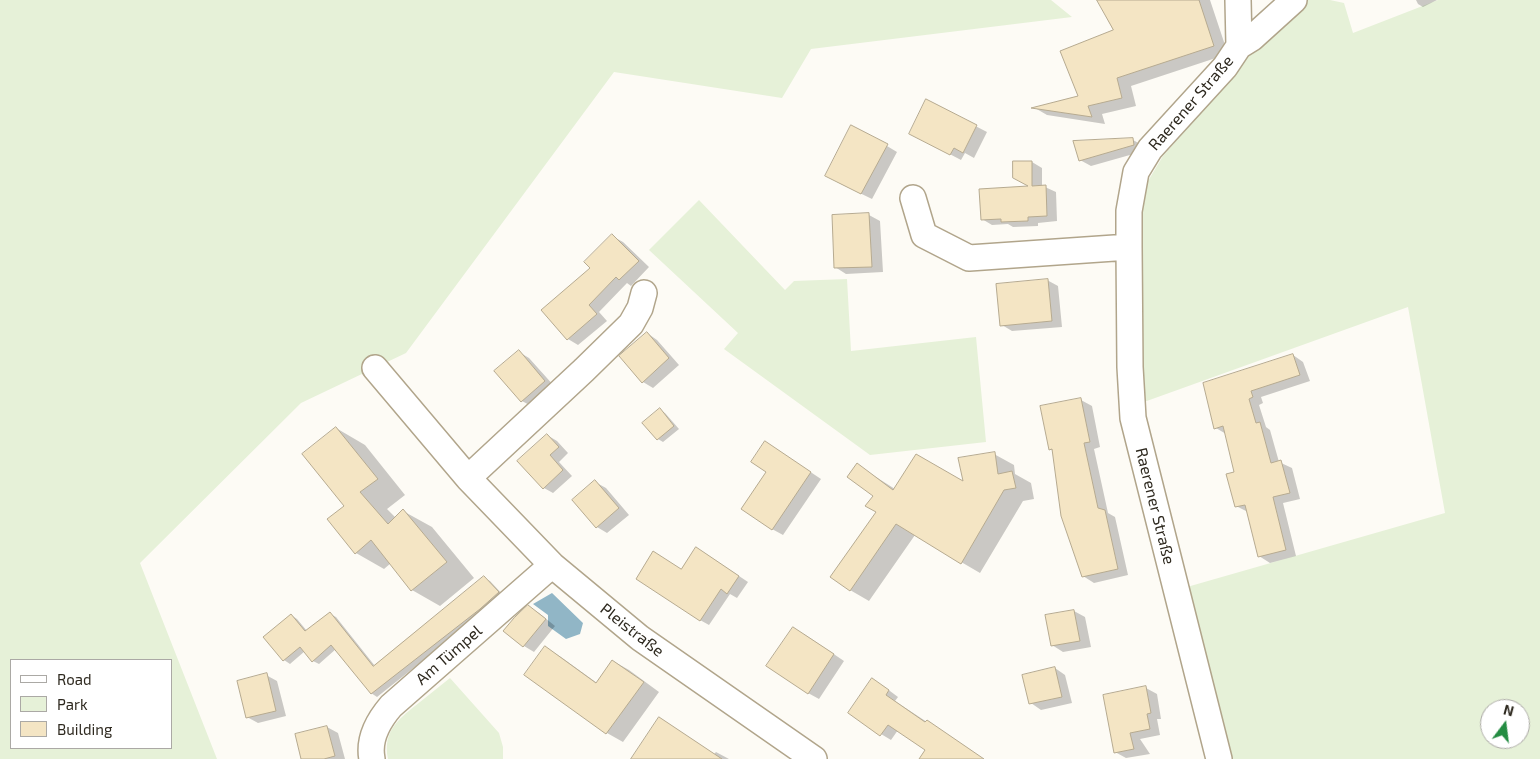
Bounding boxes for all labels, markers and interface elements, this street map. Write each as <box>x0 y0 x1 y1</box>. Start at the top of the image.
street label: Raerener Straße <box>1145 52 1237 154</box>
street label: Raerener Straße <box>1131 446 1179 566</box>
street label: Pleistraße <box>596 599 668 661</box>
street label: Am Tümpel <box>412 621 486 689</box>
legend <box>10 659 172 749</box>
text: Road <box>57 670 92 688</box>
text: Park <box>57 695 88 713</box>
north arrow <box>1480 699 1530 749</box>
text: N <box>1502 700 1516 720</box>
text: Building <box>57 720 112 738</box>

